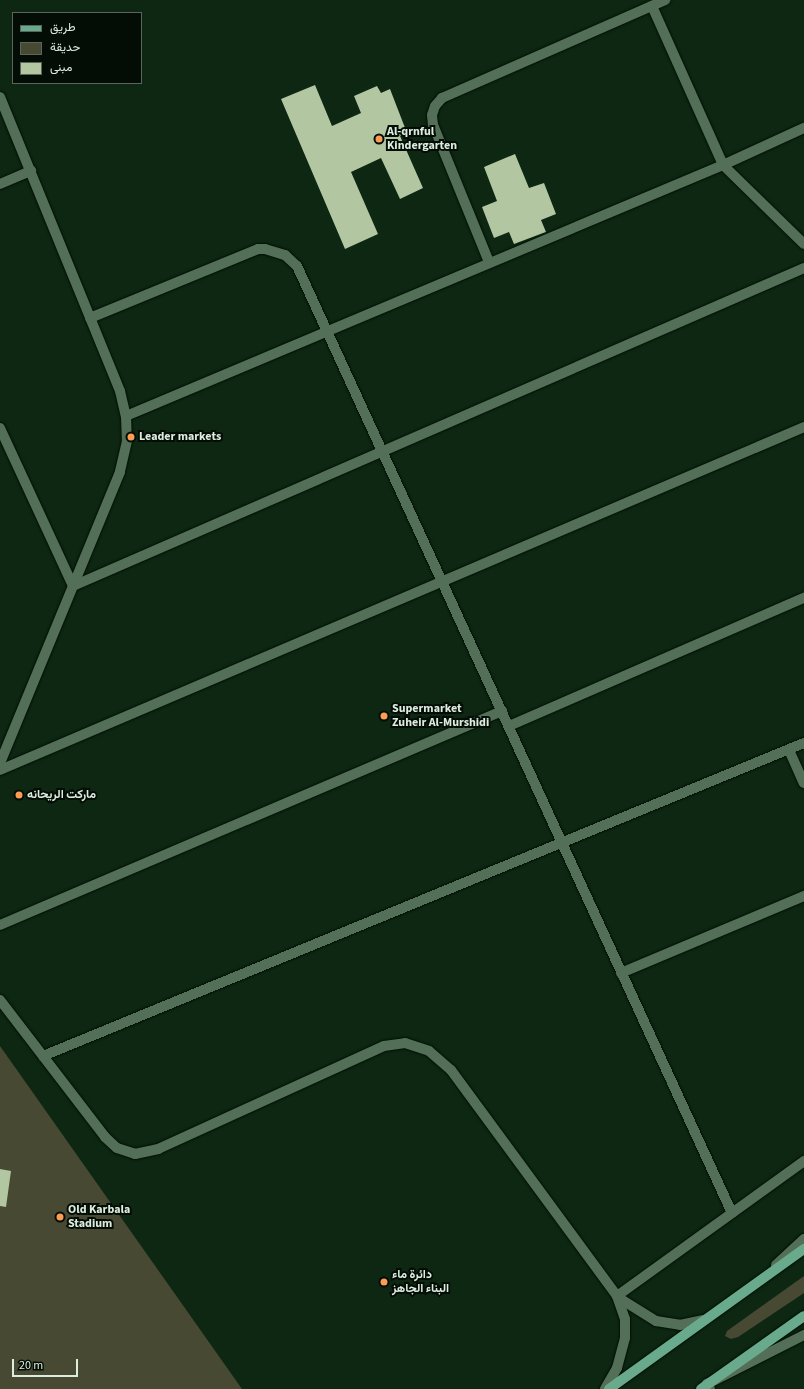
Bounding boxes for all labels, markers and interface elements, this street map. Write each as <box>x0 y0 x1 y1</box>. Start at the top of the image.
legend <box>12 12 142 84</box>
text: طريق <box>50 19 75 36</box>
text: حديقة <box>50 39 80 56</box>
text: مبنى <box>50 59 72 76</box>
place label: Al-qrnful Kindergarten <box>387 125 457 153</box>
marker: Al-qrnful Kindergarten <box>374 134 384 144</box>
place label: Leader markets <box>139 430 221 444</box>
marker: Leader markets <box>126 432 136 442</box>
place label: Supermarket Zuheir Al-Murshidi <box>392 702 489 730</box>
marker: Supermarket Zuheir Al-Murshidi <box>379 711 389 721</box>
place label: ماركت الريحانه <box>27 788 96 802</box>
marker: ماركت الريحانه <box>14 790 24 800</box>
place label: Old Karbala Stadium <box>68 1203 130 1231</box>
marker: Old Karbala Stadium <box>55 1212 65 1222</box>
place label: دائرة ماء البناء الجاهز <box>392 1268 449 1296</box>
marker: دائرة ماء البناء الجاهز <box>379 1277 389 1287</box>
scale bar <box>14 1351 80 1377</box>
text: 20 m <box>19 1357 43 1374</box>

